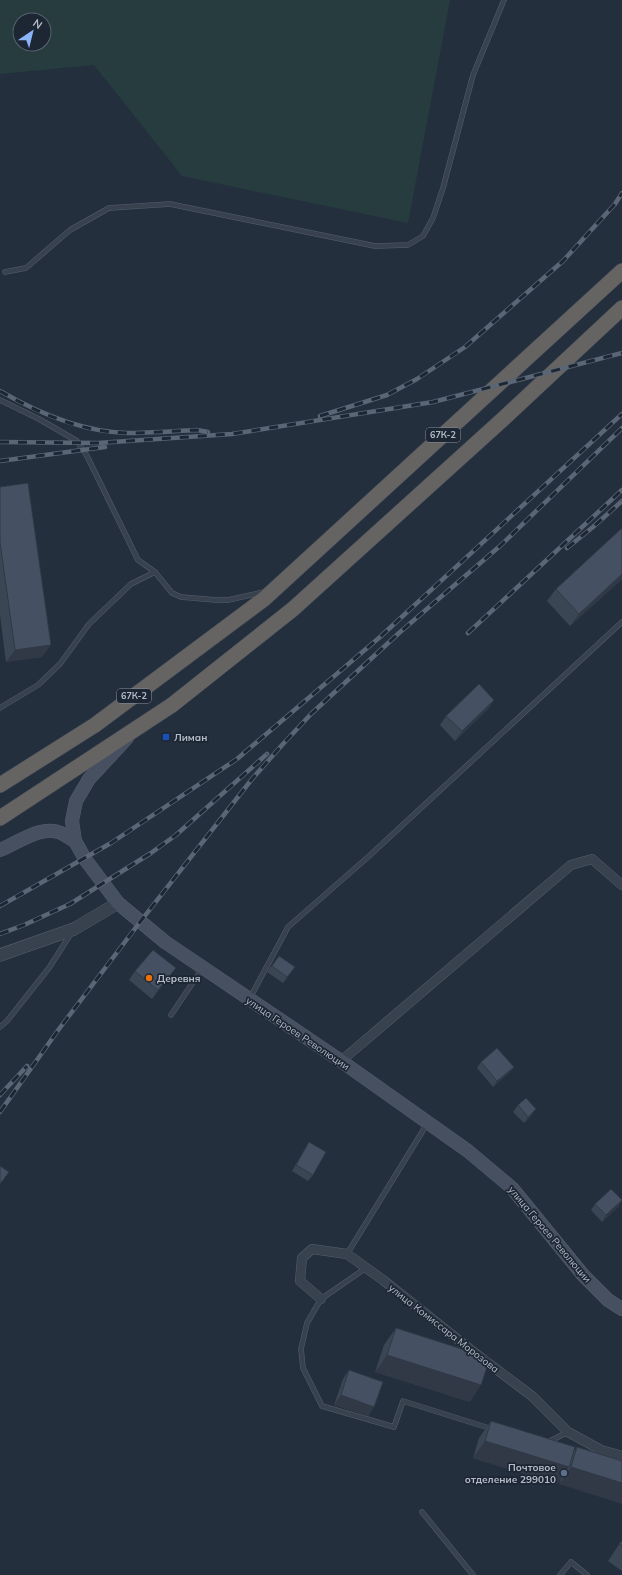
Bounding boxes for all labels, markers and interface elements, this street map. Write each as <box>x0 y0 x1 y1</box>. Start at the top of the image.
north arrow <box>12 12 52 52</box>
text: N <box>30 16 45 32</box>
road number: 67К-2 <box>426 428 460 442</box>
road number: 67К-2 <box>117 689 151 703</box>
place label: Лиман <box>174 731 207 744</box>
marker: Лиман <box>161 732 171 742</box>
place label: Деревня <box>157 972 200 985</box>
marker: Деревня <box>144 973 154 983</box>
street label: улица Героев Революции <box>243 994 352 1073</box>
street label: улица Героев Революции <box>505 1183 594 1285</box>
street label: улица Комиссара Морозова <box>386 1281 502 1376</box>
place label: Почтовое отделение 299010 <box>465 1461 556 1486</box>
marker: Почтовое отделение 299010 <box>559 1468 569 1478</box>

